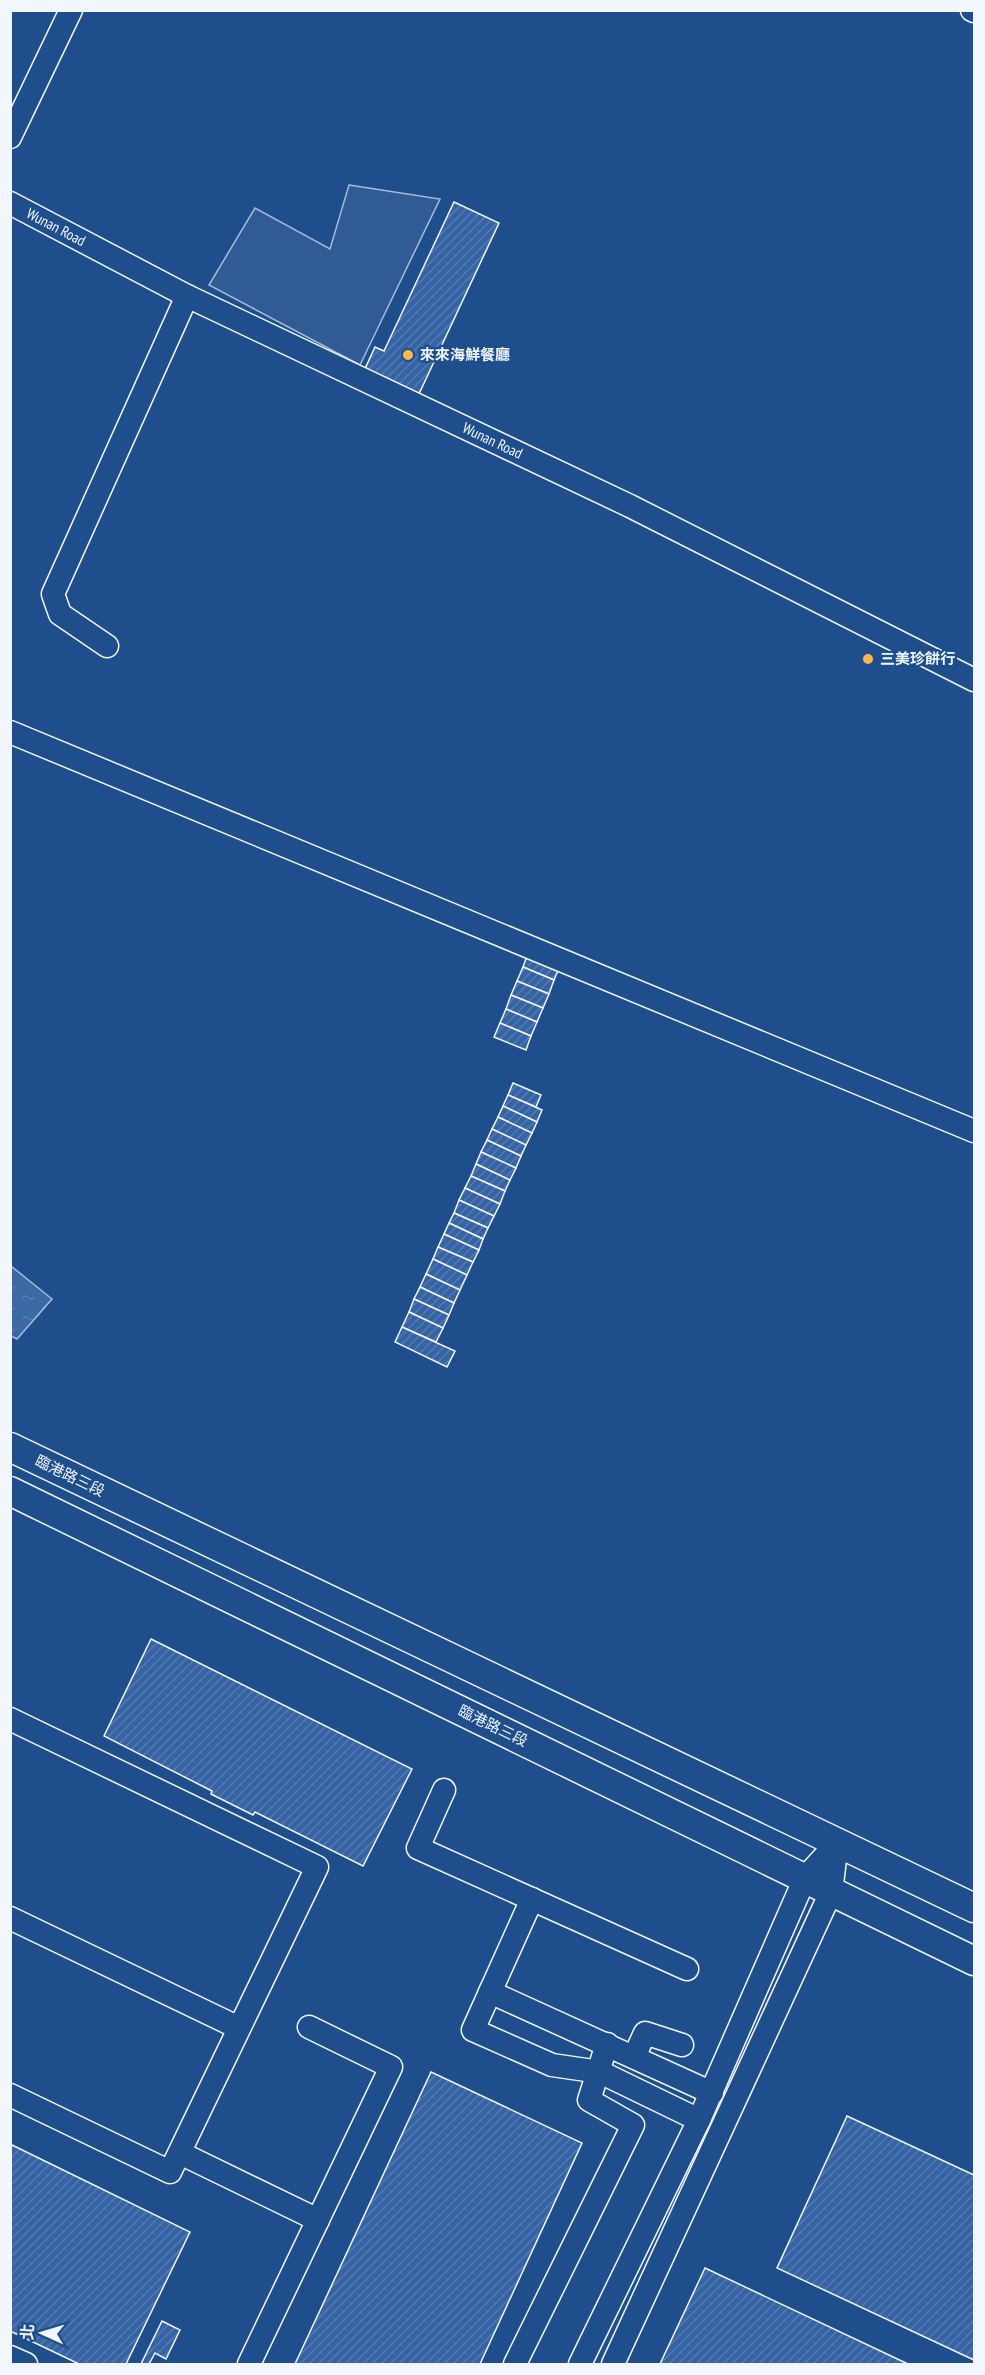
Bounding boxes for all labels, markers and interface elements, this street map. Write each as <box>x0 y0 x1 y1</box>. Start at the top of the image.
street label: Wunan Road <box>23 203 89 250</box>
place label: 來來海鮮餐廳 <box>420 345 510 364</box>
marker: 來來海鮮餐廳 <box>401 348 415 362</box>
street label: Wunan Road <box>460 418 526 463</box>
place label: 三美珍餅行 <box>880 649 955 668</box>
marker: 三美珍餅行 <box>861 652 875 666</box>
street label: 臨港路三段 <box>32 1451 108 1501</box>
street label: 臨港路三段 <box>455 1701 531 1751</box>
north arrow <box>12 2303 72 2363</box>
text: 北 <box>17 2323 38 2341</box>

